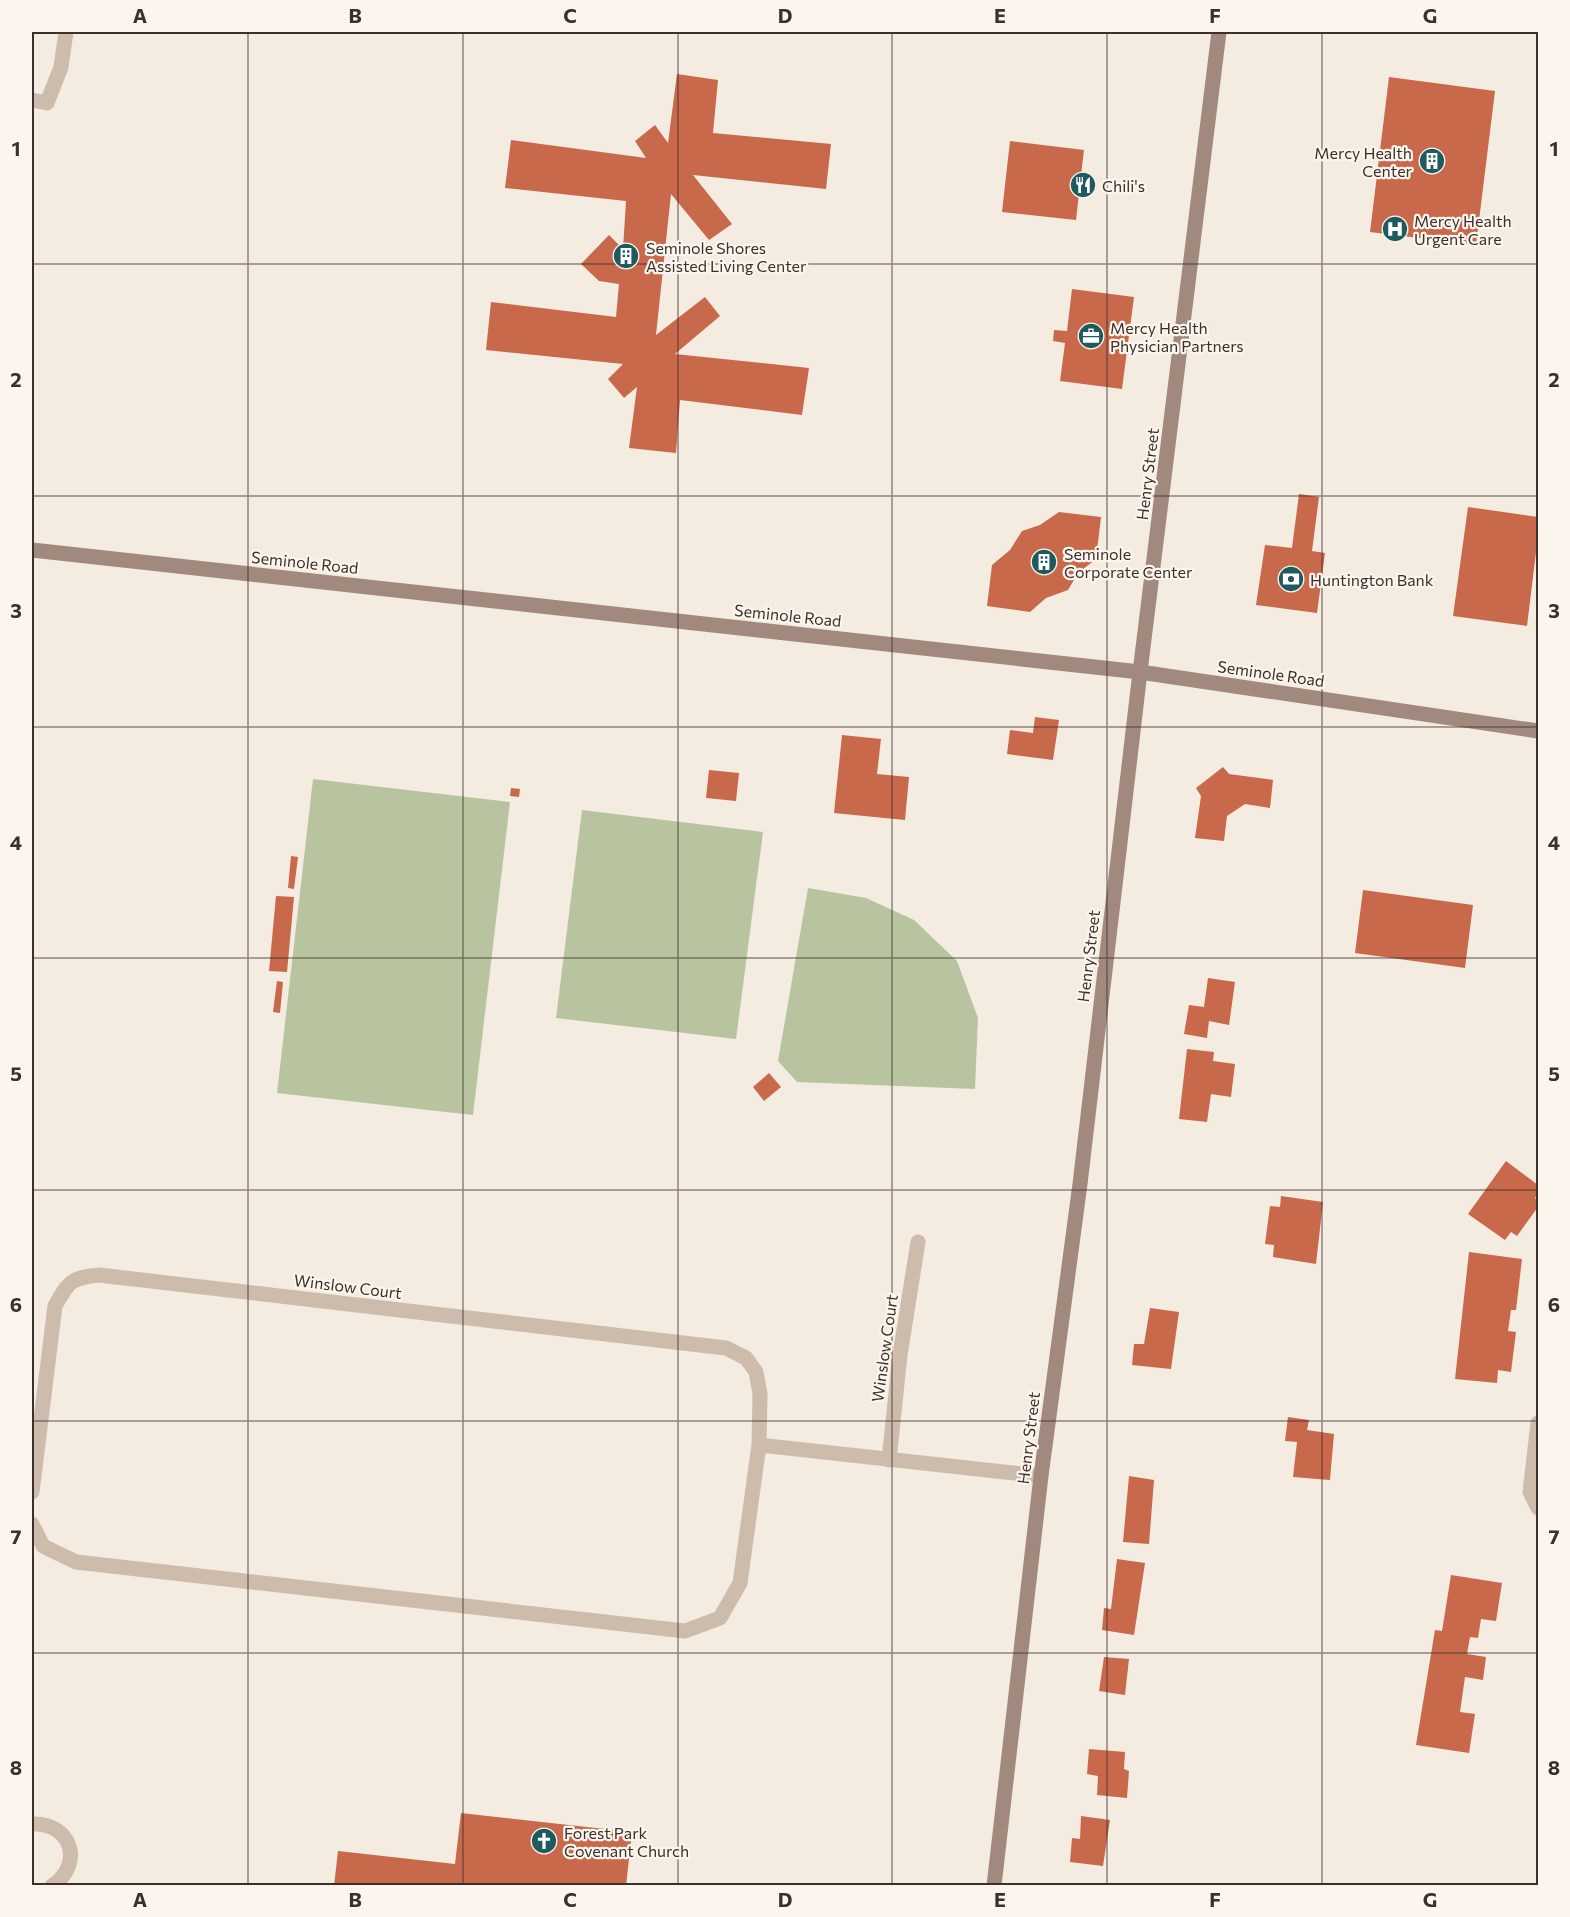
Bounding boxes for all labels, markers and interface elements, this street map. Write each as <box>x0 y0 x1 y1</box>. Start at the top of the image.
text: A <box>133 3 147 27</box>
text: B <box>348 3 362 27</box>
text: C <box>563 3 577 27</box>
text: D <box>778 3 792 27</box>
text: E <box>994 3 1006 27</box>
text: F <box>1209 3 1221 27</box>
text: G <box>1423 3 1437 27</box>
text: 1 <box>11 136 21 160</box>
text: 1 <box>1549 136 1559 160</box>
place label: Mercy Health Center <box>1314 143 1413 180</box>
building icon: Mercy Health Center <box>1417 146 1447 176</box>
restaurant icon: Chili's <box>1068 170 1098 200</box>
place label: Chili's <box>1102 176 1145 195</box>
place label: Mercy Health Urgent Care <box>1414 211 1512 248</box>
hospital icon: Mercy Health Urgent Care <box>1380 214 1410 244</box>
place label: Seminole Shores Assisted Living Center <box>646 238 807 275</box>
building icon: Seminole Shores Assisted Living Center <box>611 241 641 271</box>
place label: Mercy Health Physician Partners <box>1110 318 1244 355</box>
office icon: Mercy Health Physician Partners <box>1076 321 1106 351</box>
text: 2 <box>10 367 22 391</box>
text: 2 <box>1548 367 1560 391</box>
street label: Henry Street <box>1132 426 1162 521</box>
place label: Seminole Corporate Center <box>1064 544 1193 581</box>
street label: Seminole Road <box>251 547 359 577</box>
building icon: Seminole Corporate Center <box>1029 547 1059 577</box>
bank icon: Huntington Bank <box>1276 564 1306 594</box>
place label: Huntington Bank <box>1310 570 1434 589</box>
text: 3 <box>10 598 22 622</box>
text: 3 <box>1548 598 1560 622</box>
street label: Seminole Road <box>734 600 842 630</box>
street label: Seminole Road <box>1216 656 1326 690</box>
text: 4 <box>10 830 22 854</box>
text: 4 <box>1548 830 1560 854</box>
street label: Henry Street <box>1073 908 1103 1003</box>
text: 5 <box>10 1061 22 1085</box>
text: 5 <box>1548 1061 1560 1085</box>
street label: Winslow Court <box>293 1270 403 1302</box>
text: 6 <box>10 1292 22 1316</box>
text: 6 <box>1548 1292 1560 1316</box>
street label: Winslow Court <box>867 1293 901 1403</box>
street label: Henry Street <box>1013 1390 1043 1485</box>
text: 7 <box>11 1524 22 1548</box>
text: 7 <box>1549 1524 1560 1548</box>
text: 8 <box>10 1755 22 1779</box>
text: 8 <box>1548 1755 1560 1779</box>
place label: Forest Park Covenant Church <box>564 1823 689 1860</box>
church icon: Forest Park Covenant Church <box>529 1826 559 1856</box>
text: A <box>133 1887 147 1911</box>
text: B <box>348 1887 362 1911</box>
text: C <box>563 1887 577 1911</box>
text: D <box>778 1887 792 1911</box>
text: E <box>994 1887 1006 1911</box>
text: F <box>1209 1887 1221 1911</box>
text: G <box>1423 1887 1437 1911</box>

